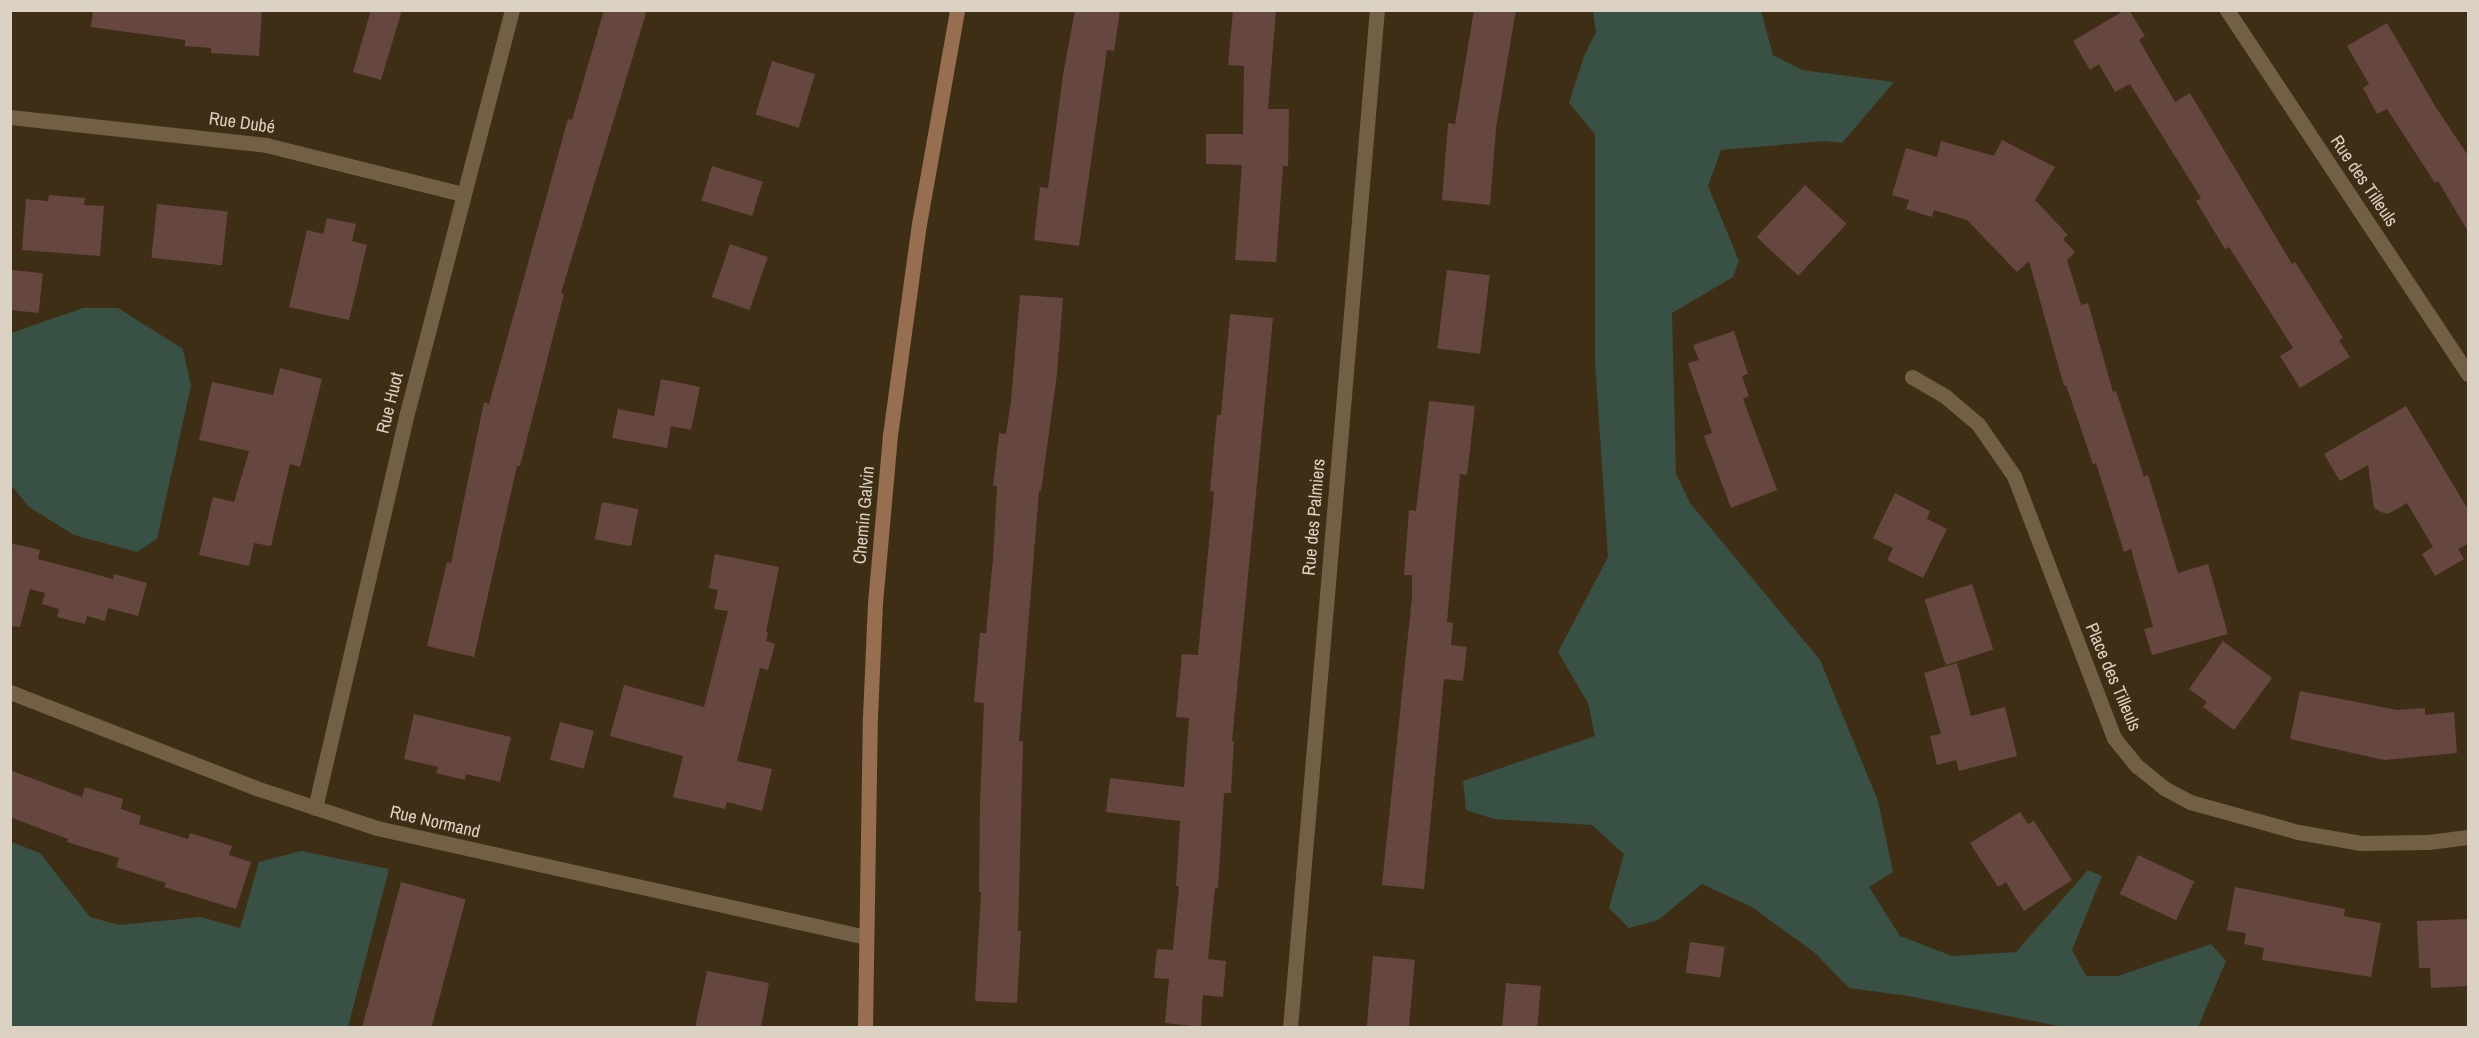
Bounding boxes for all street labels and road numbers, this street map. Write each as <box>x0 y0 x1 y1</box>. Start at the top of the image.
street label: Rue Dubé <box>208 108 276 138</box>
street label: Rue des Tilleuls <box>2326 131 2402 231</box>
street label: Rue Huot <box>372 370 408 436</box>
street label: Rue des Palmiers <box>1298 458 1330 576</box>
street label: Chemin Galvin <box>849 465 879 565</box>
street label: Place des Tilleuls <box>2081 620 2145 734</box>
street label: Rue Normand <box>388 801 482 843</box>

